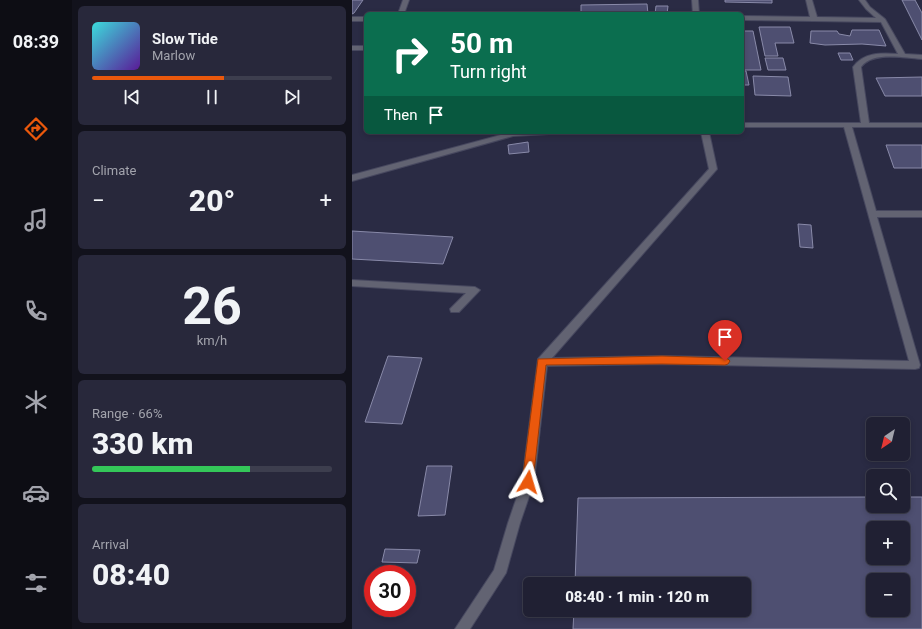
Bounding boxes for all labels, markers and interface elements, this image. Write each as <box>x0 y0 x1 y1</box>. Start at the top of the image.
text: 50 m <box>450 27 513 60</box>
icon: right <box>384 28 436 80</box>
text: Slow Tide <box>152 30 218 48</box>
text: 08:39 <box>13 31 59 52</box>
text: Marlow <box>152 48 195 63</box>
text: Turn right <box>450 61 527 82</box>
icon: previous <box>121 86 143 108</box>
icon: pause <box>201 86 223 108</box>
icon: next <box>281 86 303 108</box>
icon: arrive <box>425 104 447 126</box>
text: Then <box>384 106 417 124</box>
icon: directions <box>22 115 50 143</box>
text: Climate <box>92 163 136 178</box>
text: 20° <box>189 183 235 218</box>
text: − <box>92 188 105 213</box>
text: + <box>320 188 332 213</box>
icon: music <box>22 206 50 234</box>
text: 26 <box>182 276 242 337</box>
icon: phone <box>22 297 50 325</box>
pin <box>708 320 742 361</box>
icon: arrive <box>714 326 736 348</box>
text: km/h <box>197 333 227 348</box>
icon: climate <box>22 388 50 416</box>
text: Range · 66% <box>92 406 162 421</box>
north arrow <box>866 417 910 461</box>
map controls <box>866 417 910 617</box>
text: 330 km <box>92 426 194 461</box>
position arrow <box>507 461 549 503</box>
button: search <box>866 469 910 513</box>
icon: car <box>22 479 50 507</box>
button: + <box>866 521 910 565</box>
text: Arrival <box>92 537 129 552</box>
text: 08:40 <box>92 557 170 592</box>
speed limit sign: 30 <box>364 565 416 617</box>
icon: filters <box>22 569 50 597</box>
button: − <box>866 573 910 617</box>
text: 08:40 · 1 min · 120 m <box>565 588 709 606</box>

